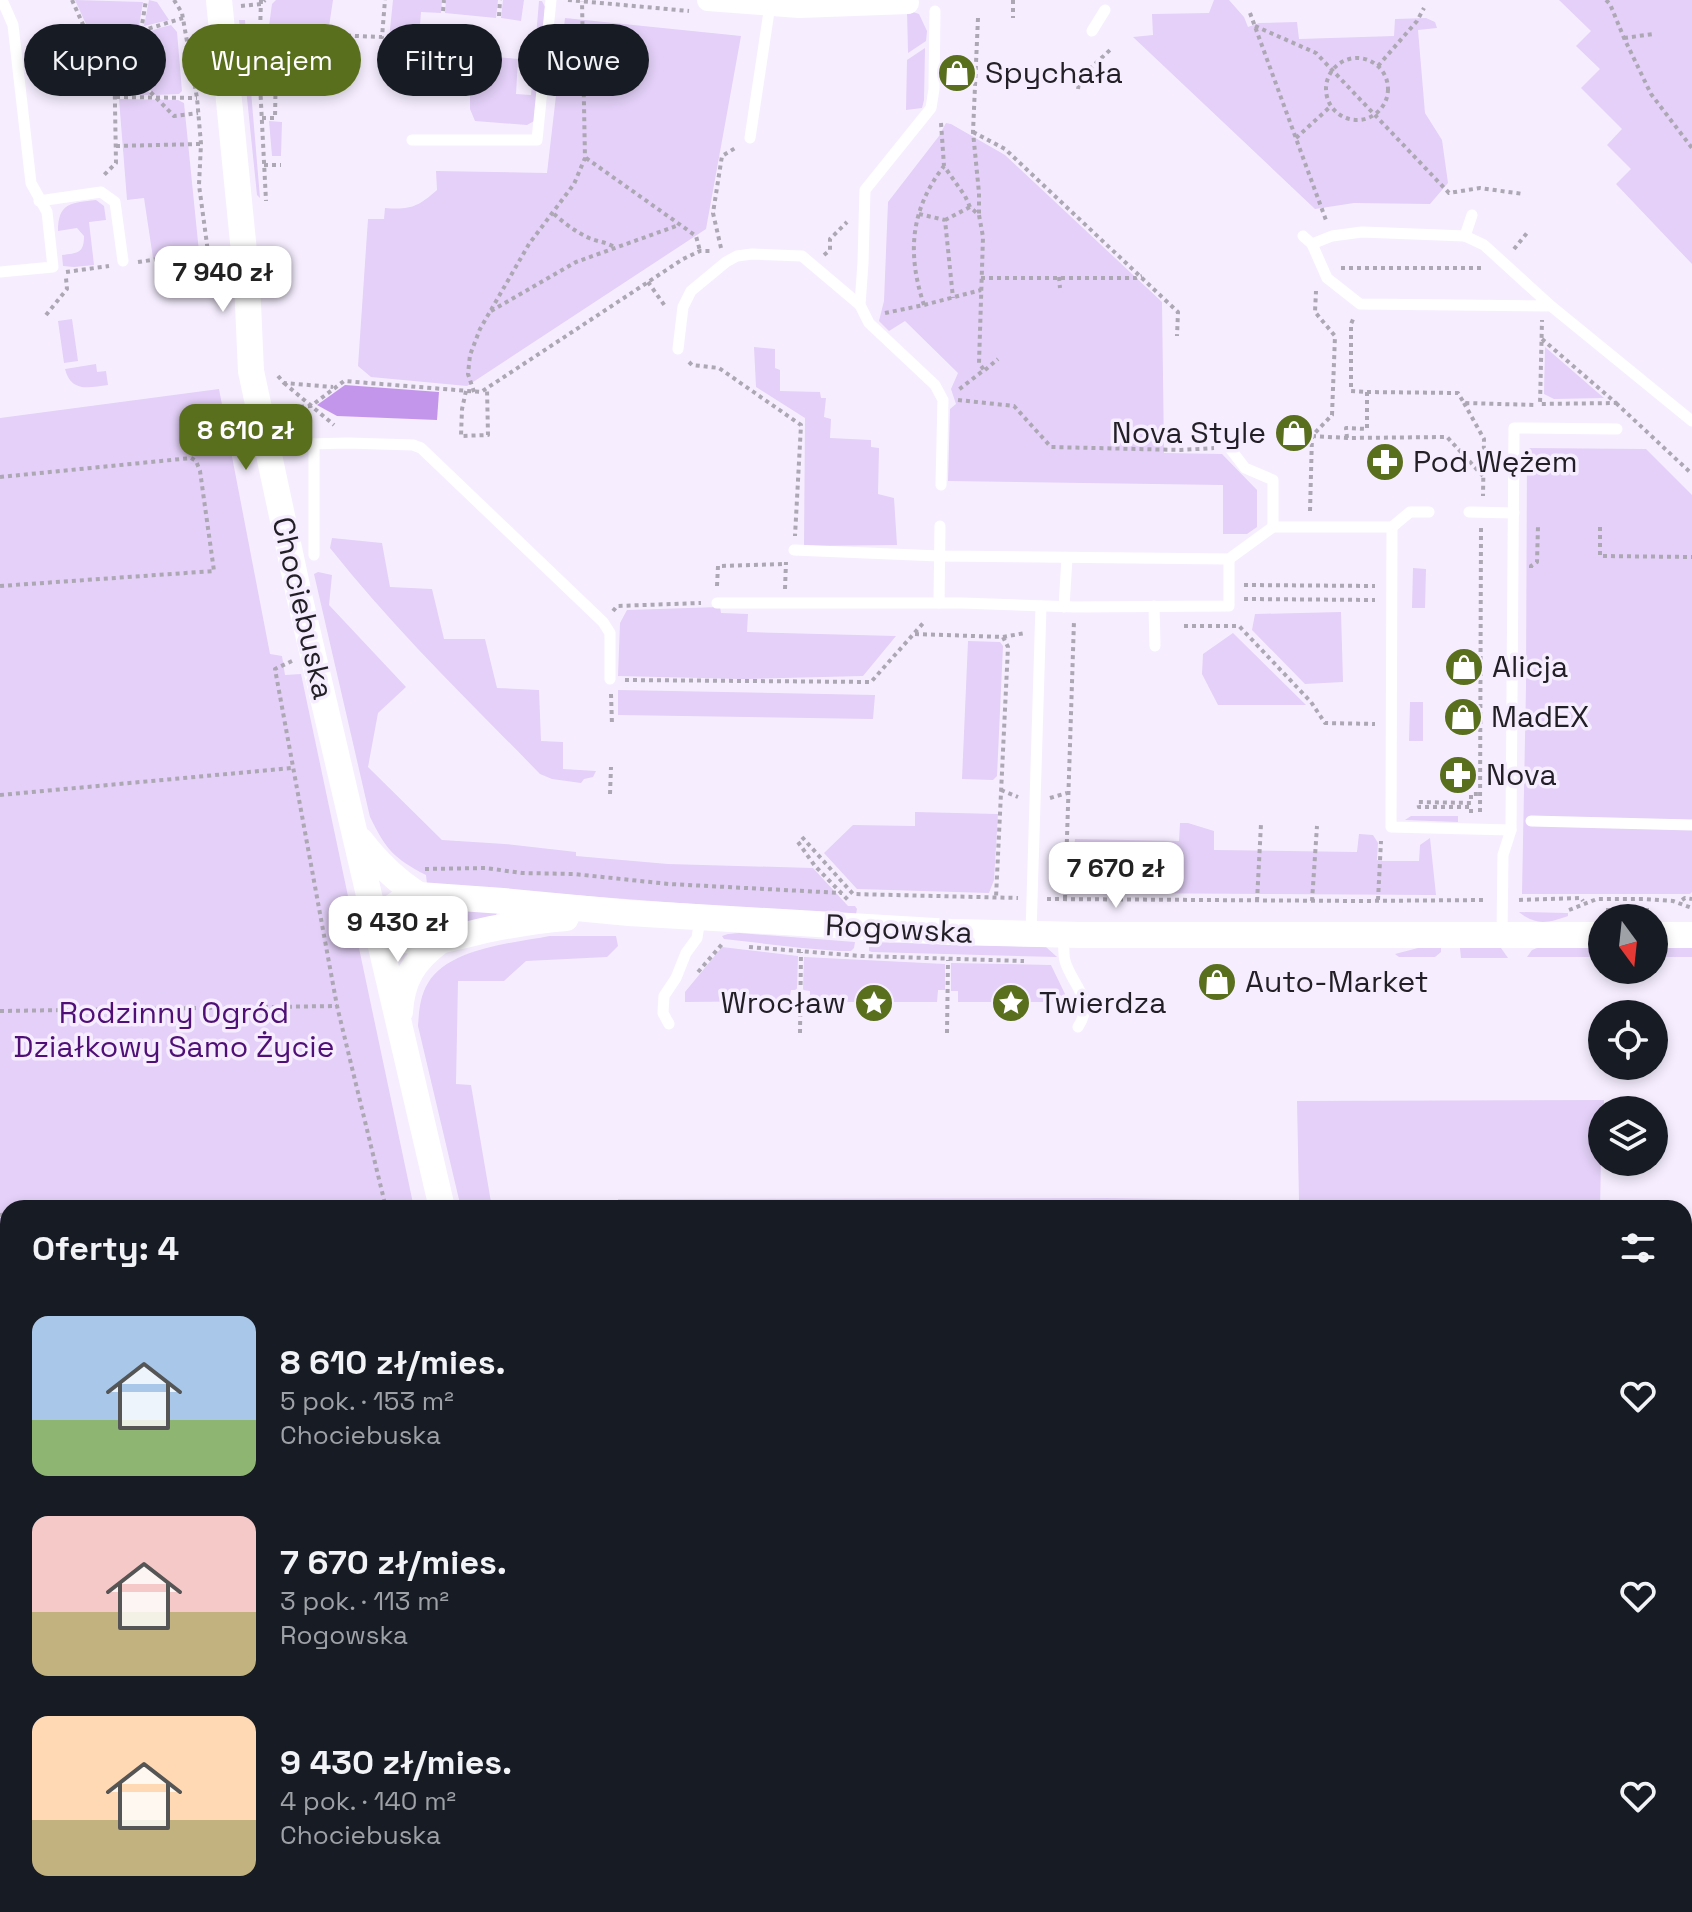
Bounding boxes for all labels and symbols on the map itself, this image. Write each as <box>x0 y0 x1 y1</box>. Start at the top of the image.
shop icon: Spychała <box>936 52 978 94</box>
place label: Spychała <box>985 53 1123 92</box>
pin: 7 940 zł <box>140 246 306 314</box>
pin: 8 610 zł <box>163 404 329 472</box>
shop icon: Nova Style <box>1273 412 1315 454</box>
place label: Nova Style <box>1112 413 1266 452</box>
pharmacy icon: Pod Wężem <box>1364 441 1406 483</box>
place label: Pod Wężem <box>1413 442 1578 481</box>
street label: Chociebuska <box>264 513 343 703</box>
shop icon: Alicja <box>1443 646 1485 688</box>
place label: Alicja <box>1492 647 1568 686</box>
shop icon: MadEX <box>1442 696 1484 738</box>
place label: MadEX <box>1491 697 1589 736</box>
pharmacy icon: Nova <box>1437 754 1479 796</box>
place label: Nova <box>1486 755 1557 794</box>
pin: 7 670 zł <box>1033 842 1199 910</box>
pin: 9 430 zł <box>315 896 481 964</box>
north arrow <box>1588 904 1668 984</box>
street label: Rogowska <box>824 905 974 952</box>
shop icon: Auto-Market <box>1196 961 1238 1003</box>
place label: Auto-Market <box>1245 962 1429 1001</box>
place icon: Wrocław <box>853 982 895 1024</box>
place icon: Twierdza <box>990 982 1032 1024</box>
place label: Wrocław <box>721 983 846 1022</box>
place label: Twierdza <box>1039 983 1166 1022</box>
park label: Rodzinny Ogród Działkowy Samo Życie <box>14 993 334 1066</box>

